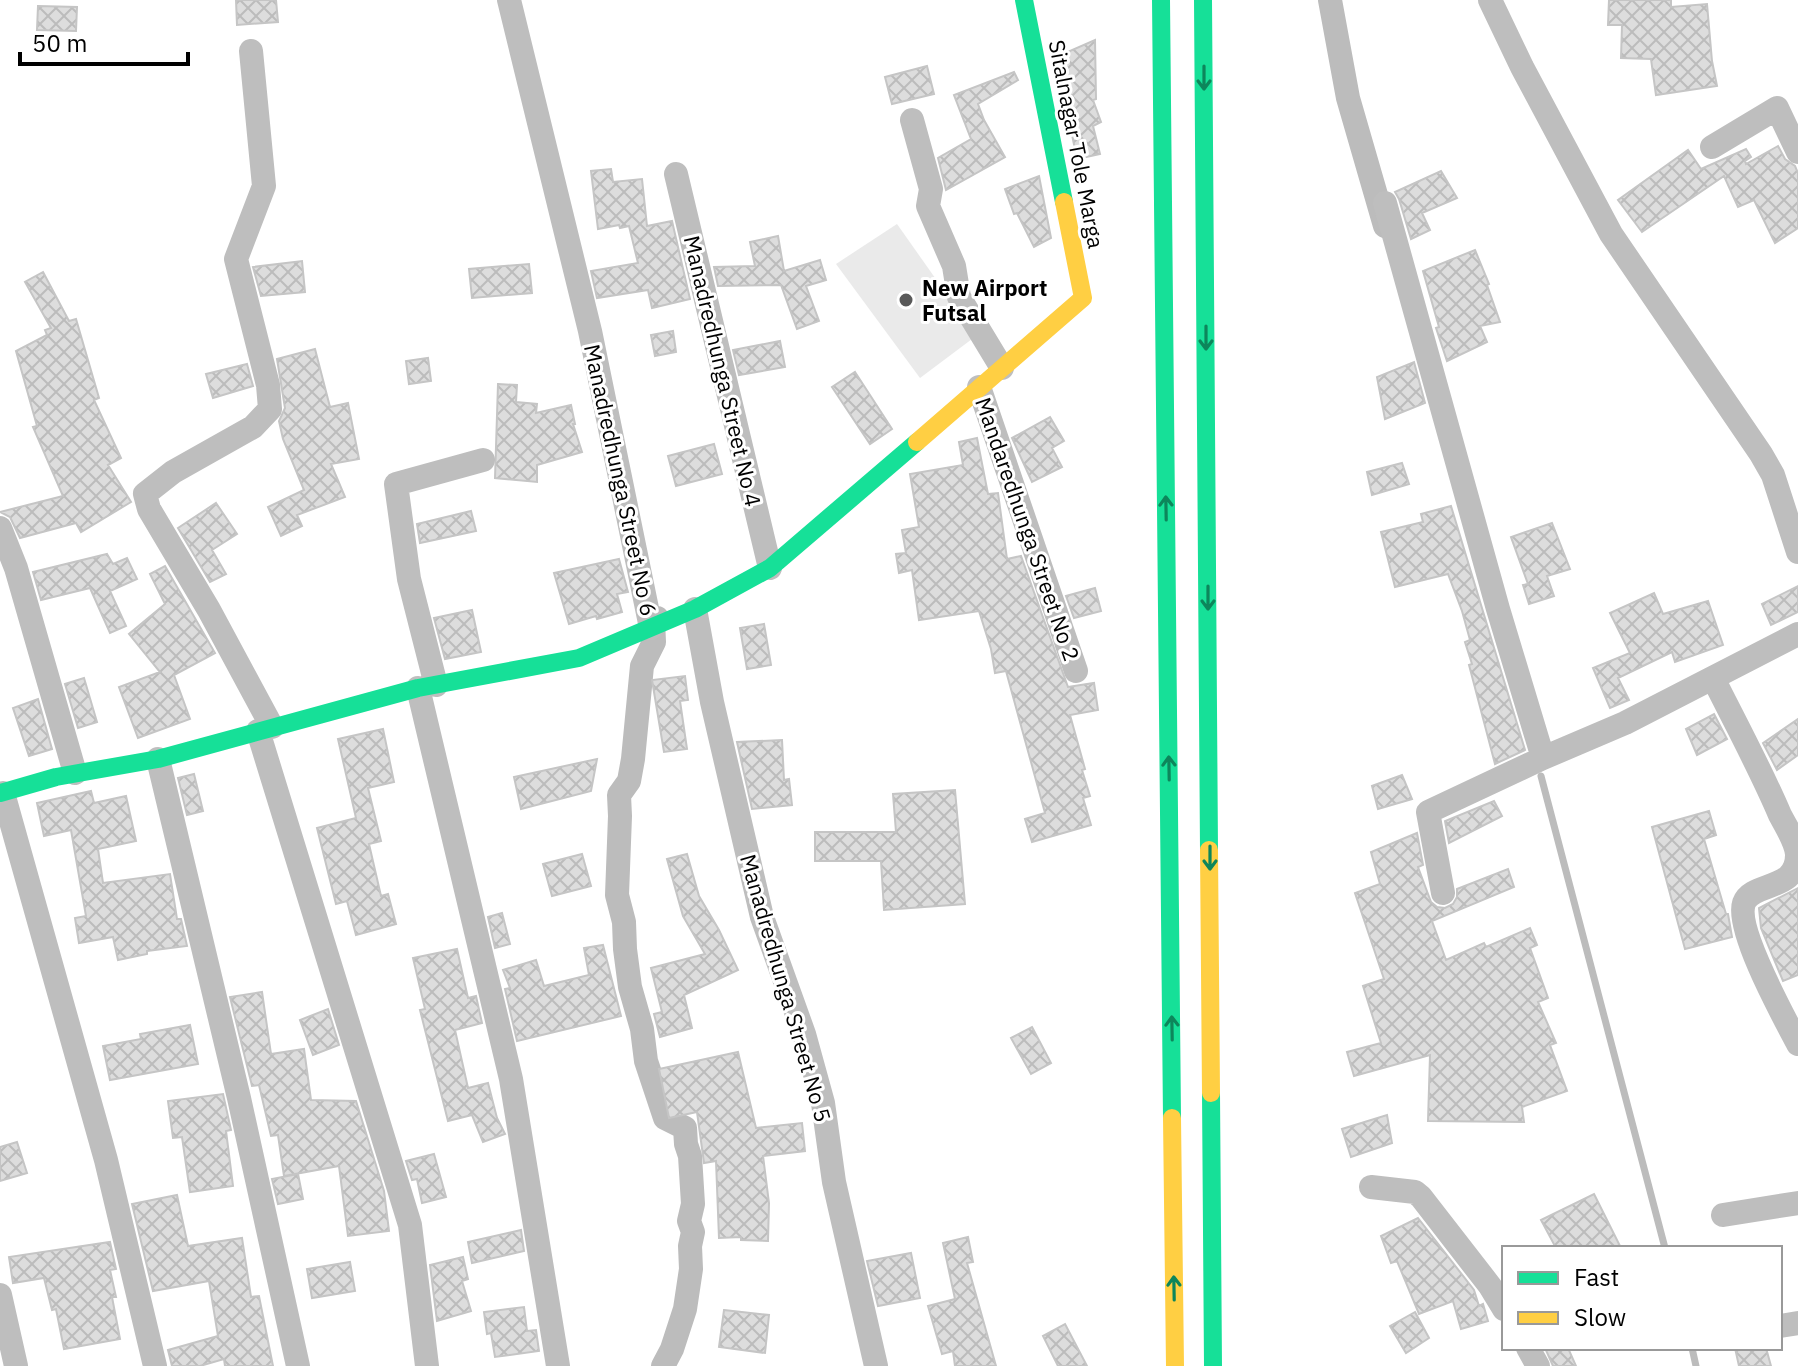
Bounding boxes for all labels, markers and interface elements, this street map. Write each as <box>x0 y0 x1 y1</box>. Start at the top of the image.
scale bar <box>20 16 188 66</box>
text: 50 m <box>32 27 87 59</box>
street label: Sitalnagar Tole Marga <box>1043 37 1111 251</box>
one-way arrow <box>1196 64 1212 91</box>
street label: Manadredhunga Street No 4 <box>678 233 768 509</box>
place label: New Airport Futsal <box>922 273 1047 327</box>
marker: New Airport Futsal <box>897 291 915 309</box>
one-way arrow <box>1198 324 1214 351</box>
street label: Manadredhunga Street No 6 <box>578 341 664 619</box>
street label: Mandaredhunga Street No 2 <box>969 393 1087 665</box>
one-way arrow <box>1158 495 1174 522</box>
one-way arrow <box>1200 584 1216 611</box>
one-way arrow <box>1161 755 1177 782</box>
one-way arrow <box>1202 844 1217 871</box>
street label: Manadredhunga Street No 5 <box>734 851 838 1125</box>
one-way arrow <box>1164 1015 1179 1042</box>
legend <box>1502 1246 1782 1350</box>
text: Fast <box>1574 1261 1619 1293</box>
one-way arrow <box>1166 1275 1182 1302</box>
text: Slow <box>1574 1301 1626 1333</box>

